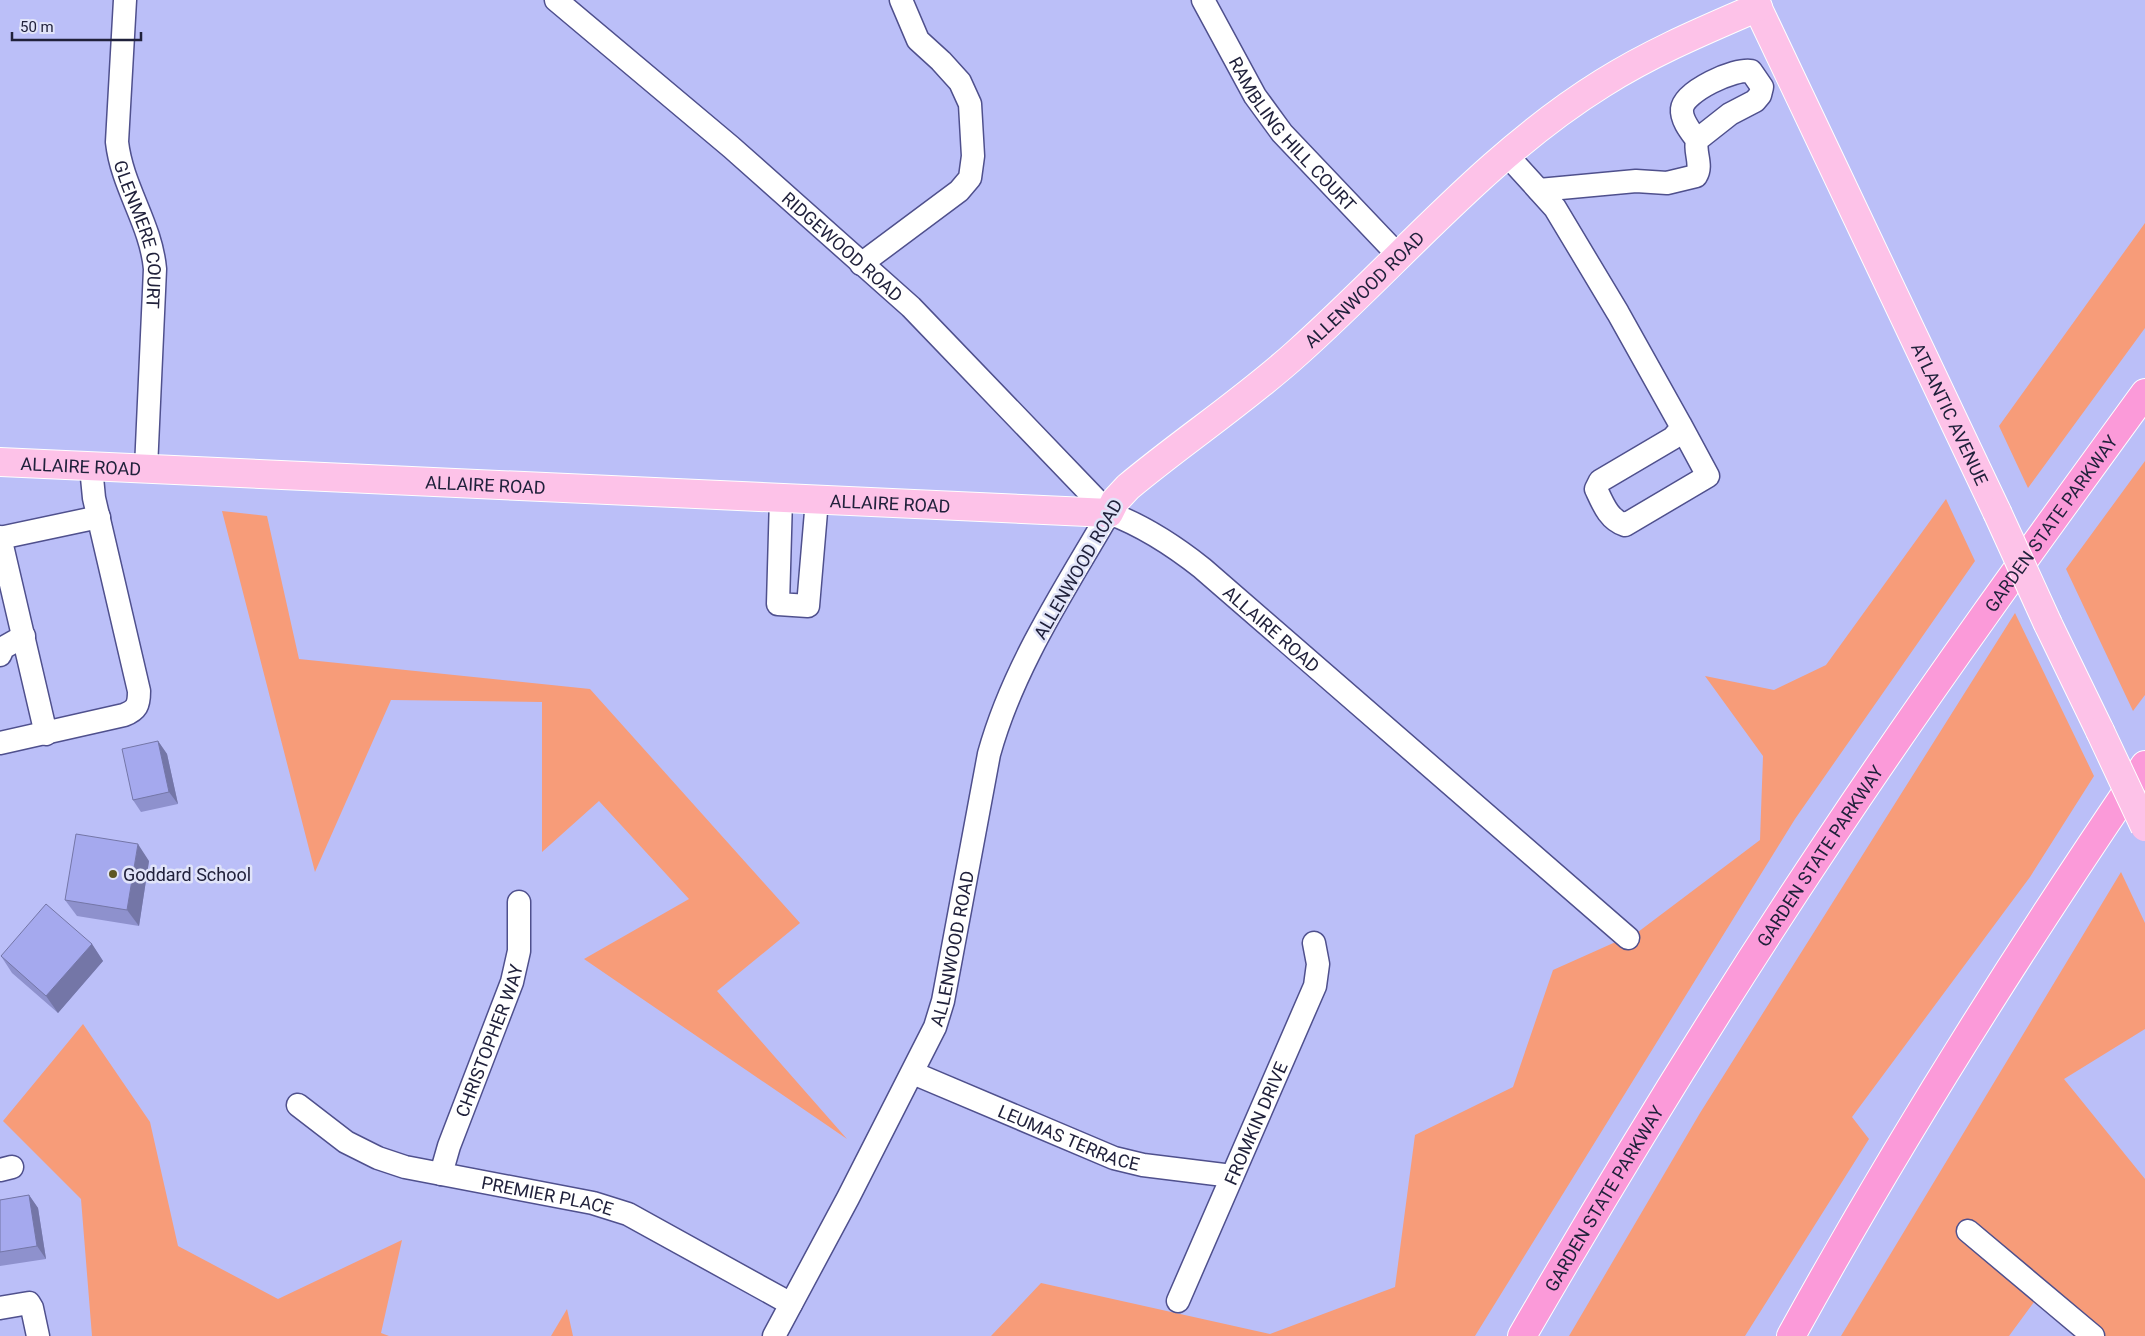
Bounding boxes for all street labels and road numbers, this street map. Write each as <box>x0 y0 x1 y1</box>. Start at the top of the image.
street label: RAMBLING HILL COURT <box>1225 53 1361 215</box>
street label: GLENMERE COURT <box>110 158 166 309</box>
street label: RIDGEWOOD ROAD <box>778 187 907 305</box>
street label: ALLENWOOD ROAD <box>1300 227 1428 352</box>
street label: ATLANTIC AVENUE <box>1908 339 1993 488</box>
street label: GARDEN STATE PARKWAY <box>1980 431 2122 616</box>
street label: ALLAIRE ROAD <box>20 452 142 479</box>
street label: ALLAIRE ROAD <box>425 471 546 498</box>
street label: ALLAIRE ROAD <box>829 490 951 516</box>
street label: ALLENWOOD ROAD <box>1029 495 1127 643</box>
street label: ALLAIRE ROAD <box>1219 581 1324 676</box>
street label: GARDEN STATE PARKWAY <box>1752 761 1887 950</box>
street label: ALLENWOOD ROAD <box>925 869 978 1029</box>
street label: CHRISTOPHER WAY <box>451 962 526 1120</box>
street label: FROMKIN DRIVE <box>1219 1058 1291 1188</box>
street label: LEUMAS TERRACE <box>995 1100 1142 1174</box>
street label: GARDEN STATE PARKWAY <box>1540 1102 1668 1295</box>
street label: PREMIER PLACE <box>480 1171 616 1219</box>

